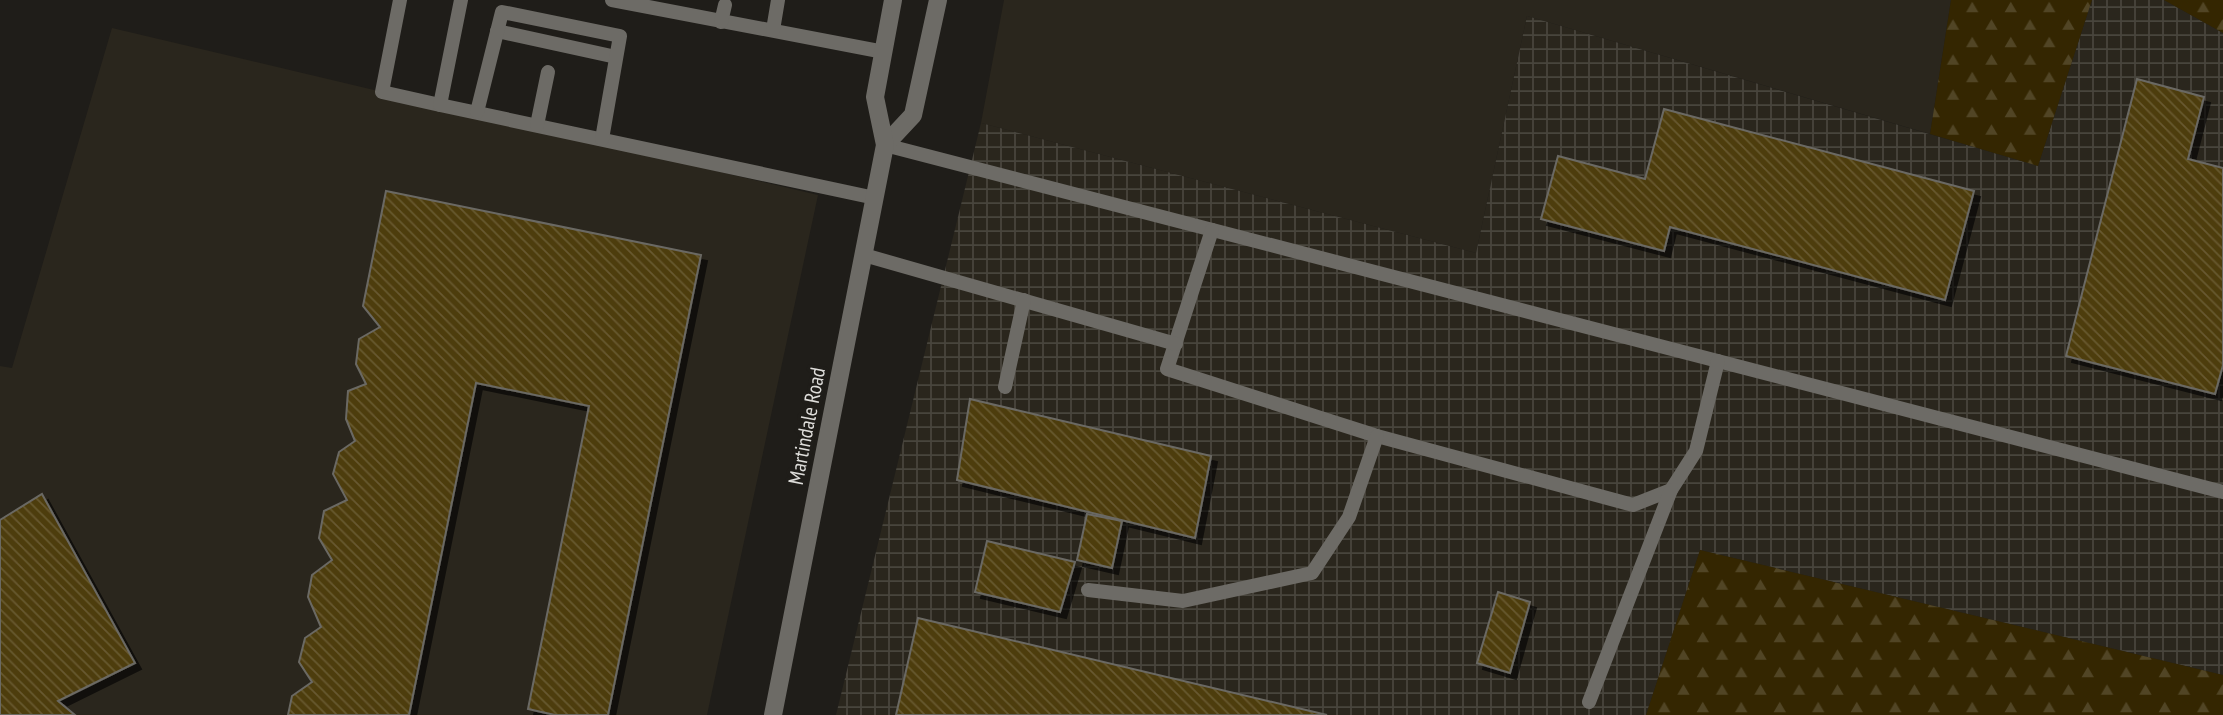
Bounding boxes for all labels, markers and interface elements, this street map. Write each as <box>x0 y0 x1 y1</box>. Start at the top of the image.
street label: Martindale Road <box>782 365 831 487</box>

